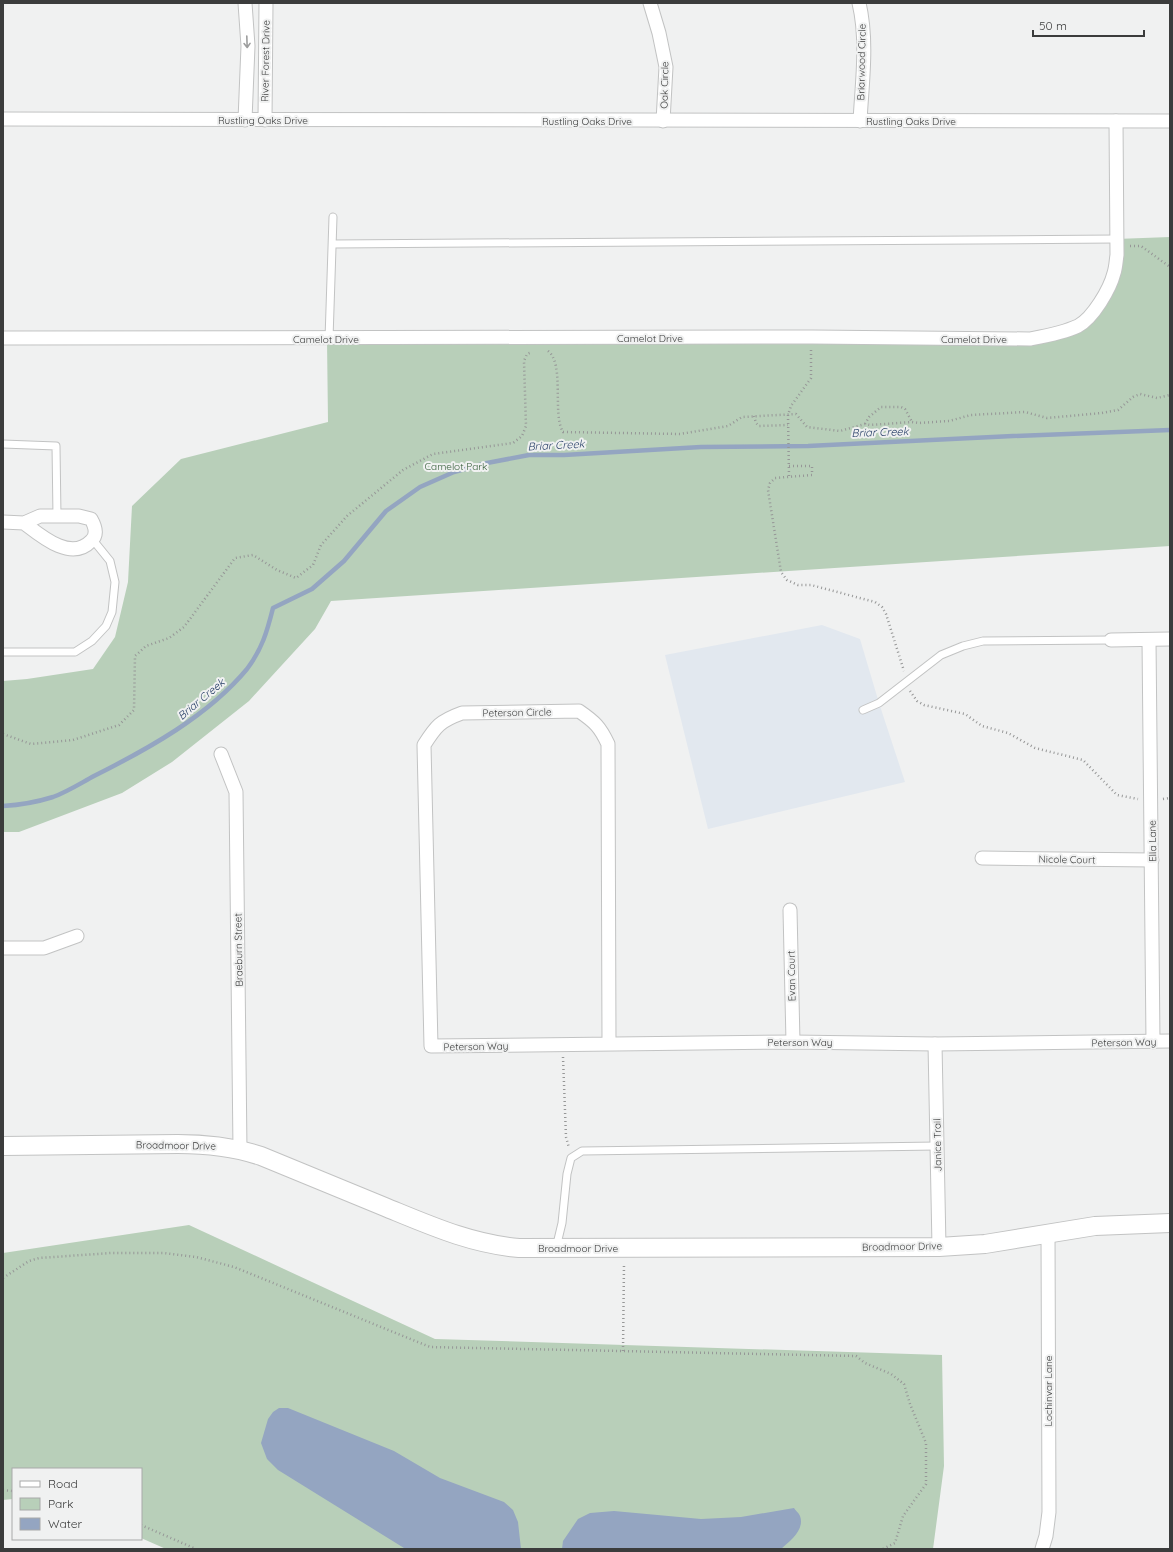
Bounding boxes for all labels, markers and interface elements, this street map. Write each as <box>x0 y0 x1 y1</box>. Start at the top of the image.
scale bar <box>1033 12 1144 38</box>
text: 50 m <box>1039 18 1067 33</box>
street label: River Forest Drive <box>258 20 273 102</box>
street label: Briarwood Circle <box>854 23 869 100</box>
one-way arrow <box>244 35 251 48</box>
street label: Oak Circle <box>658 61 671 109</box>
street label: Rustling Oaks Drive <box>218 114 308 127</box>
street label: Rustling Oaks Drive <box>542 115 632 128</box>
street label: Rustling Oaks Drive <box>866 115 956 128</box>
street label: Camelot Drive <box>617 332 683 345</box>
street label: Camelot Drive <box>293 333 359 346</box>
street label: Camelot Drive <box>941 333 1007 346</box>
water label: Briar Creek <box>851 424 910 440</box>
water label: Briar Creek <box>527 436 586 453</box>
park label: Camelot Park <box>425 460 487 473</box>
water label: Briar Creek <box>175 675 228 723</box>
street label: Peterson Circle <box>482 705 552 720</box>
street label: Ella Lane <box>1146 820 1159 862</box>
street label: Nicole Court <box>1039 853 1096 867</box>
street label: Braeburn Street <box>231 913 246 987</box>
street label: Evan Court <box>785 950 798 1002</box>
street label: Peterson Way <box>1091 1035 1157 1050</box>
street label: Peterson Way <box>768 1036 832 1049</box>
street label: Peterson Way <box>443 1039 509 1054</box>
street label: Janice Trail <box>931 1118 944 1172</box>
street label: Broadmoor Drive <box>136 1138 217 1153</box>
street label: Broadmoor Drive <box>862 1239 943 1254</box>
street label: Broadmoor Drive <box>538 1242 618 1255</box>
street label: Lochinvar Lane <box>1042 1355 1055 1426</box>
legend <box>12 1468 142 1540</box>
text: Road <box>48 1476 78 1491</box>
text: Park <box>48 1496 73 1511</box>
text: Water <box>48 1516 83 1531</box>

